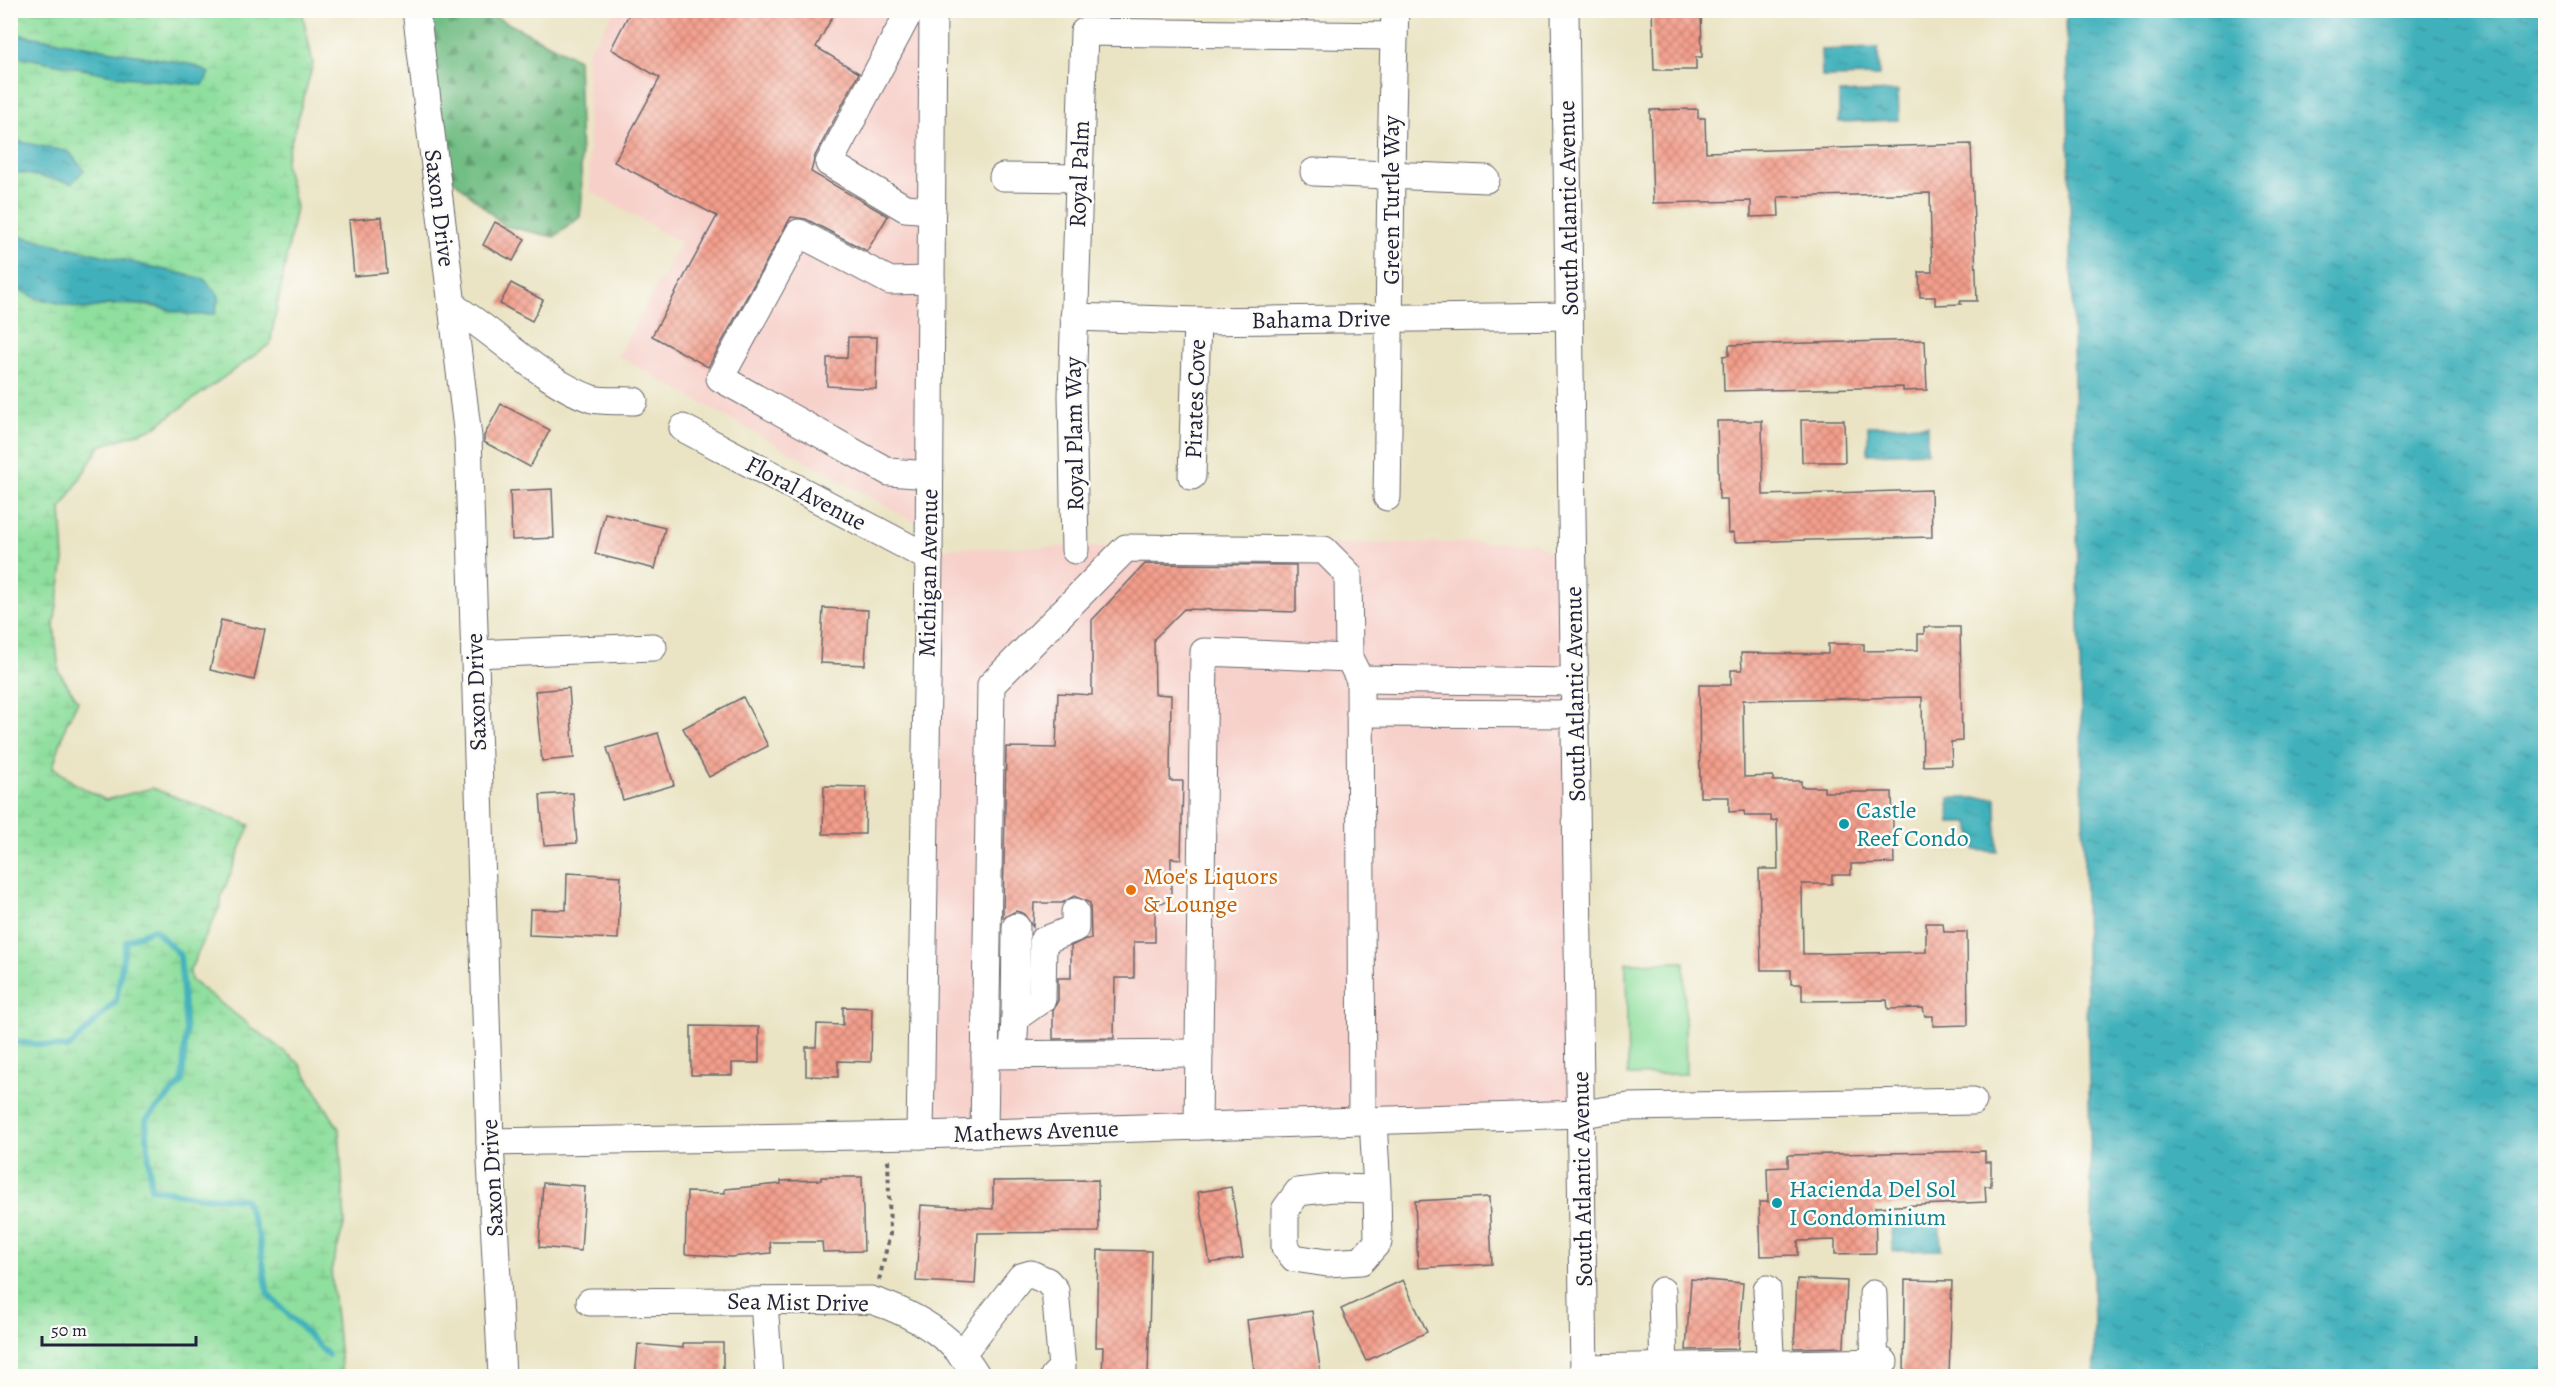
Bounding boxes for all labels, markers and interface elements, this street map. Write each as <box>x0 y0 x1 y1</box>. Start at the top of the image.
street label: South Atlantic Avenue <box>1550 100 1586 316</box>
street label: Green Turtle Way <box>1375 115 1407 285</box>
street label: Royal Palm <box>1061 120 1097 228</box>
street label: Saxon Drive <box>417 147 463 269</box>
street label: Bahama Drive <box>1251 302 1391 336</box>
street label: Pirates Cove <box>1177 338 1213 460</box>
street label: Royal Plam Way <box>1057 356 1091 512</box>
street label: Floral Avenue <box>740 448 872 538</box>
street label: Michigan Avenue <box>911 488 945 658</box>
street label: South Atlantic Avenue <box>1557 586 1593 802</box>
street label: Saxon Drive <box>458 632 494 752</box>
place label: Castle Reef Condo <box>1856 794 1969 854</box>
marker: Castle Reef Condo <box>1837 817 1851 831</box>
place label: Moe's Liquors & Lounge <box>1143 860 1278 920</box>
marker: Moe's Liquors & Lounge <box>1124 883 1138 897</box>
street label: South Atlantic Avenue <box>1564 1071 1600 1287</box>
street label: Mathews Avenue <box>953 1112 1119 1150</box>
street label: Saxon Drive <box>473 1118 511 1238</box>
place label: Hacienda Del Sol I Condominium <box>1789 1173 1956 1233</box>
marker: Hacienda Del Sol I Condominium <box>1770 1196 1784 1210</box>
street label: Sea Mist Drive <box>727 1285 869 1319</box>
scale bar <box>42 1309 196 1347</box>
text: 50 m <box>51 1318 87 1342</box>

